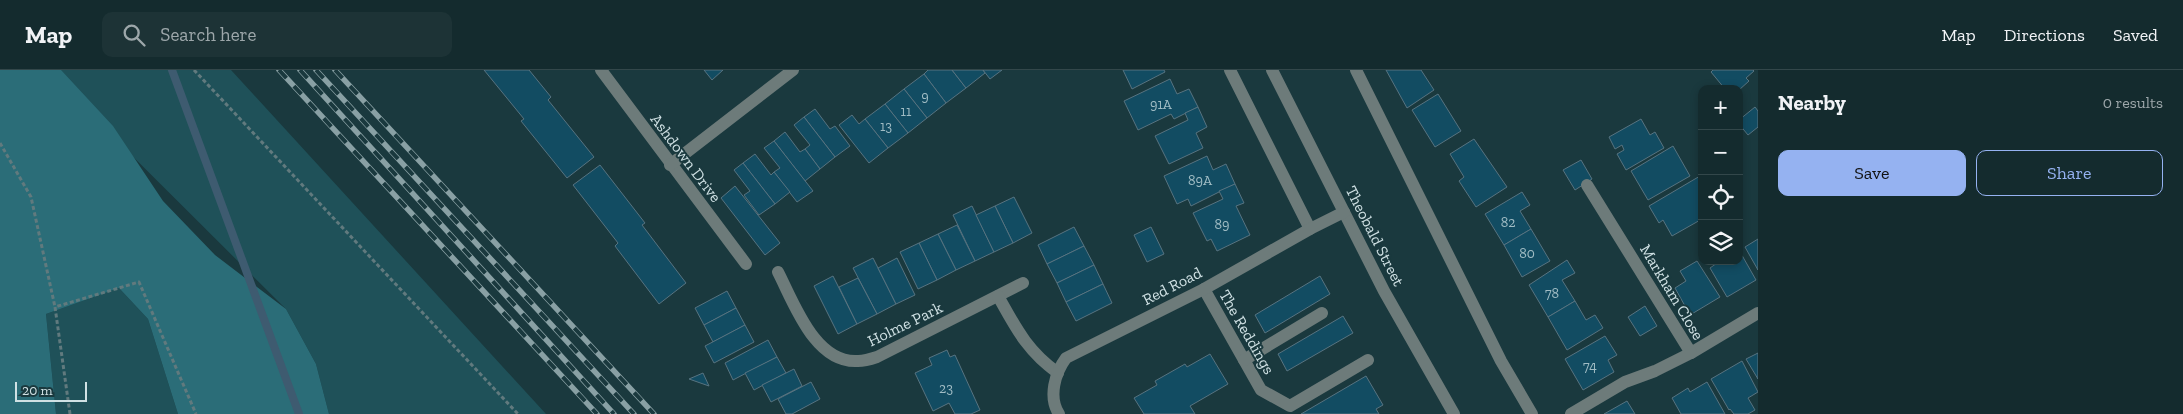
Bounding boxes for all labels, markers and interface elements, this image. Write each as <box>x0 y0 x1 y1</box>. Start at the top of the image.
search box <box>102 12 452 57</box>
text: Map <box>25 20 72 49</box>
icon: search <box>120 21 148 49</box>
text: Search here <box>160 23 257 46</box>
text: Map <box>1941 24 1976 46</box>
text: Directions <box>2004 24 2085 46</box>
text: Saved <box>2113 24 2158 46</box>
map controls <box>1698 85 1743 265</box>
button: + <box>1698 85 1743 130</box>
house number: 9 <box>921 88 929 105</box>
text: Nearby <box>1778 90 1846 115</box>
text: 0 results <box>2103 93 2163 112</box>
house number: 91A <box>1150 96 1173 113</box>
house number: 11 <box>901 103 912 120</box>
street label: Ashdown Drive <box>647 110 725 206</box>
house number: 13 <box>880 118 892 135</box>
button: − <box>1698 130 1743 175</box>
button: Save <box>1778 150 1966 196</box>
button: Share <box>1976 150 2163 196</box>
house number: 89A <box>1188 172 1213 189</box>
button: locate <box>1698 175 1743 220</box>
street label: Theobald Street <box>1342 183 1408 289</box>
house number: 82 <box>1501 214 1515 231</box>
house number: 89 <box>1215 216 1229 233</box>
button: layers <box>1698 220 1743 265</box>
street label: Markham Close <box>1636 241 1708 343</box>
house number: 80 <box>1519 245 1535 262</box>
street label: Red Road <box>1139 263 1205 309</box>
house number: 78 <box>1545 285 1559 302</box>
street label: The Reddings <box>1215 286 1279 378</box>
street label: Holme Park <box>864 297 946 350</box>
house number: 74 <box>1583 358 1597 375</box>
scale bar <box>15 379 88 402</box>
house number: 23 <box>939 380 953 397</box>
text: 20 m <box>22 382 53 399</box>

